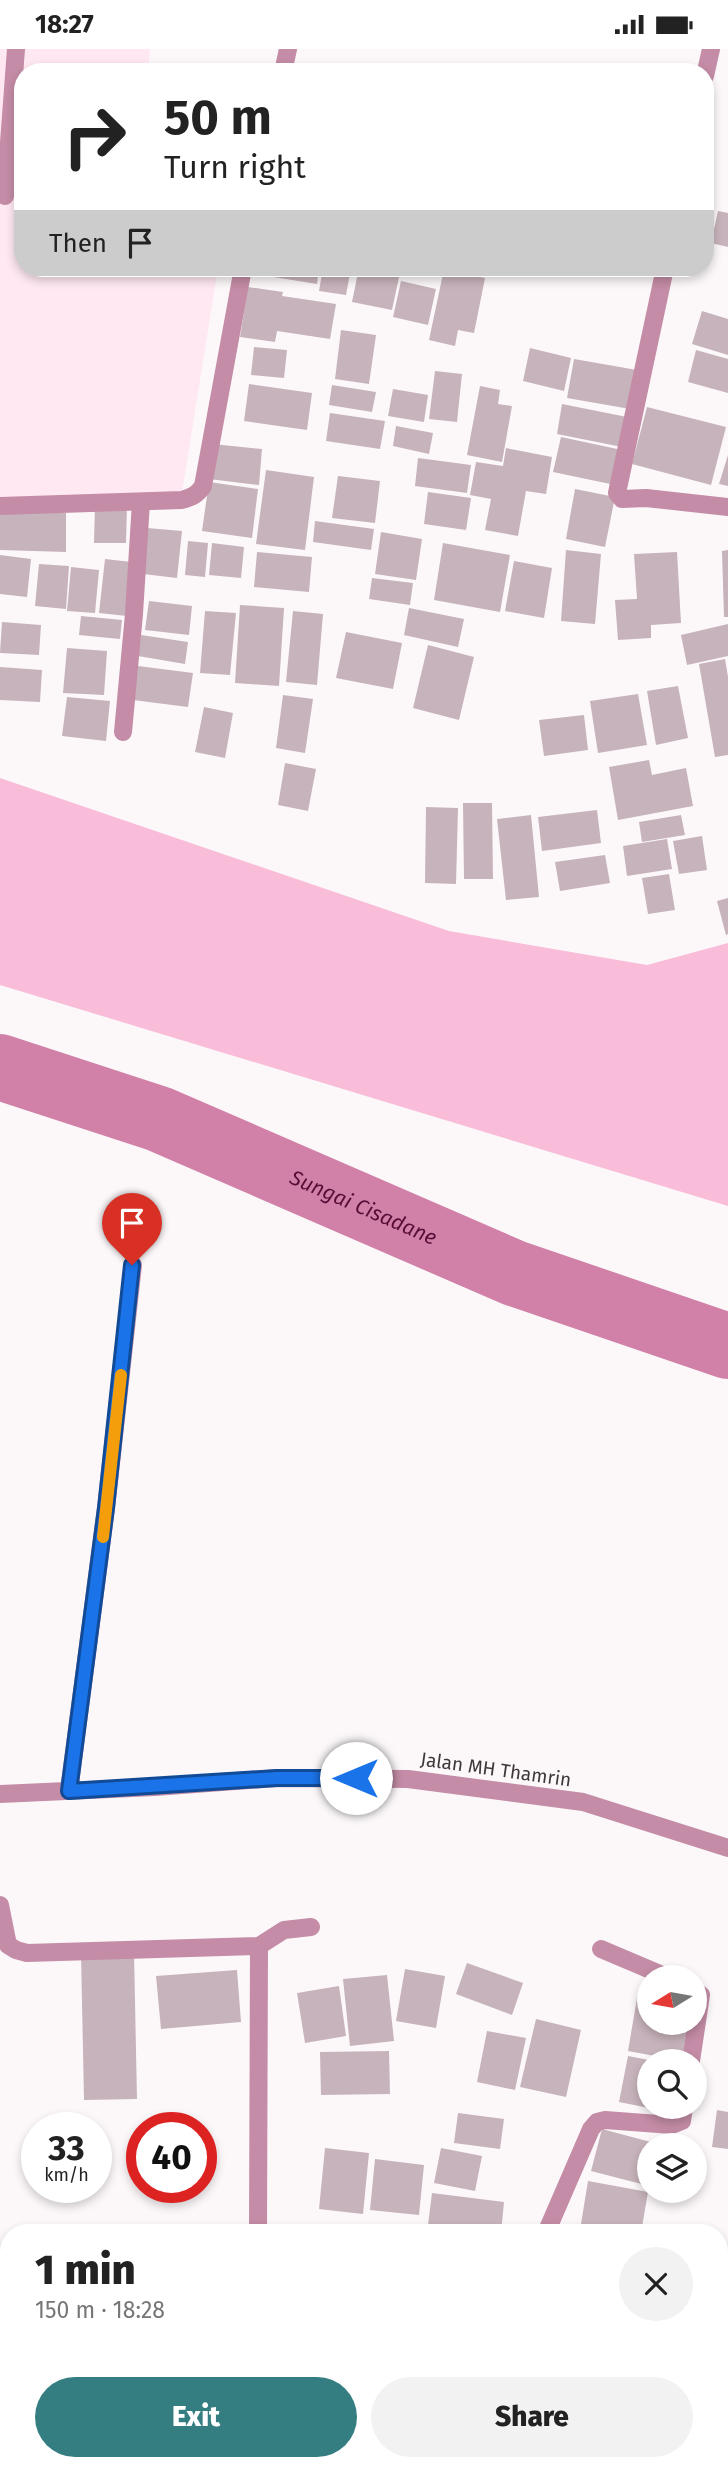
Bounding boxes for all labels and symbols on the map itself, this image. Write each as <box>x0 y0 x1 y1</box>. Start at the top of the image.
water label: Sungai Cisadane <box>285 1164 441 1251</box>
pin <box>102 1193 162 1265</box>
position arrow <box>319 1741 393 1815</box>
street label: Jalan MH Thamrin <box>419 1748 573 1791</box>
north arrow <box>637 1965 707 2035</box>
speed limit sign: 40 <box>126 2112 217 2203</box>

